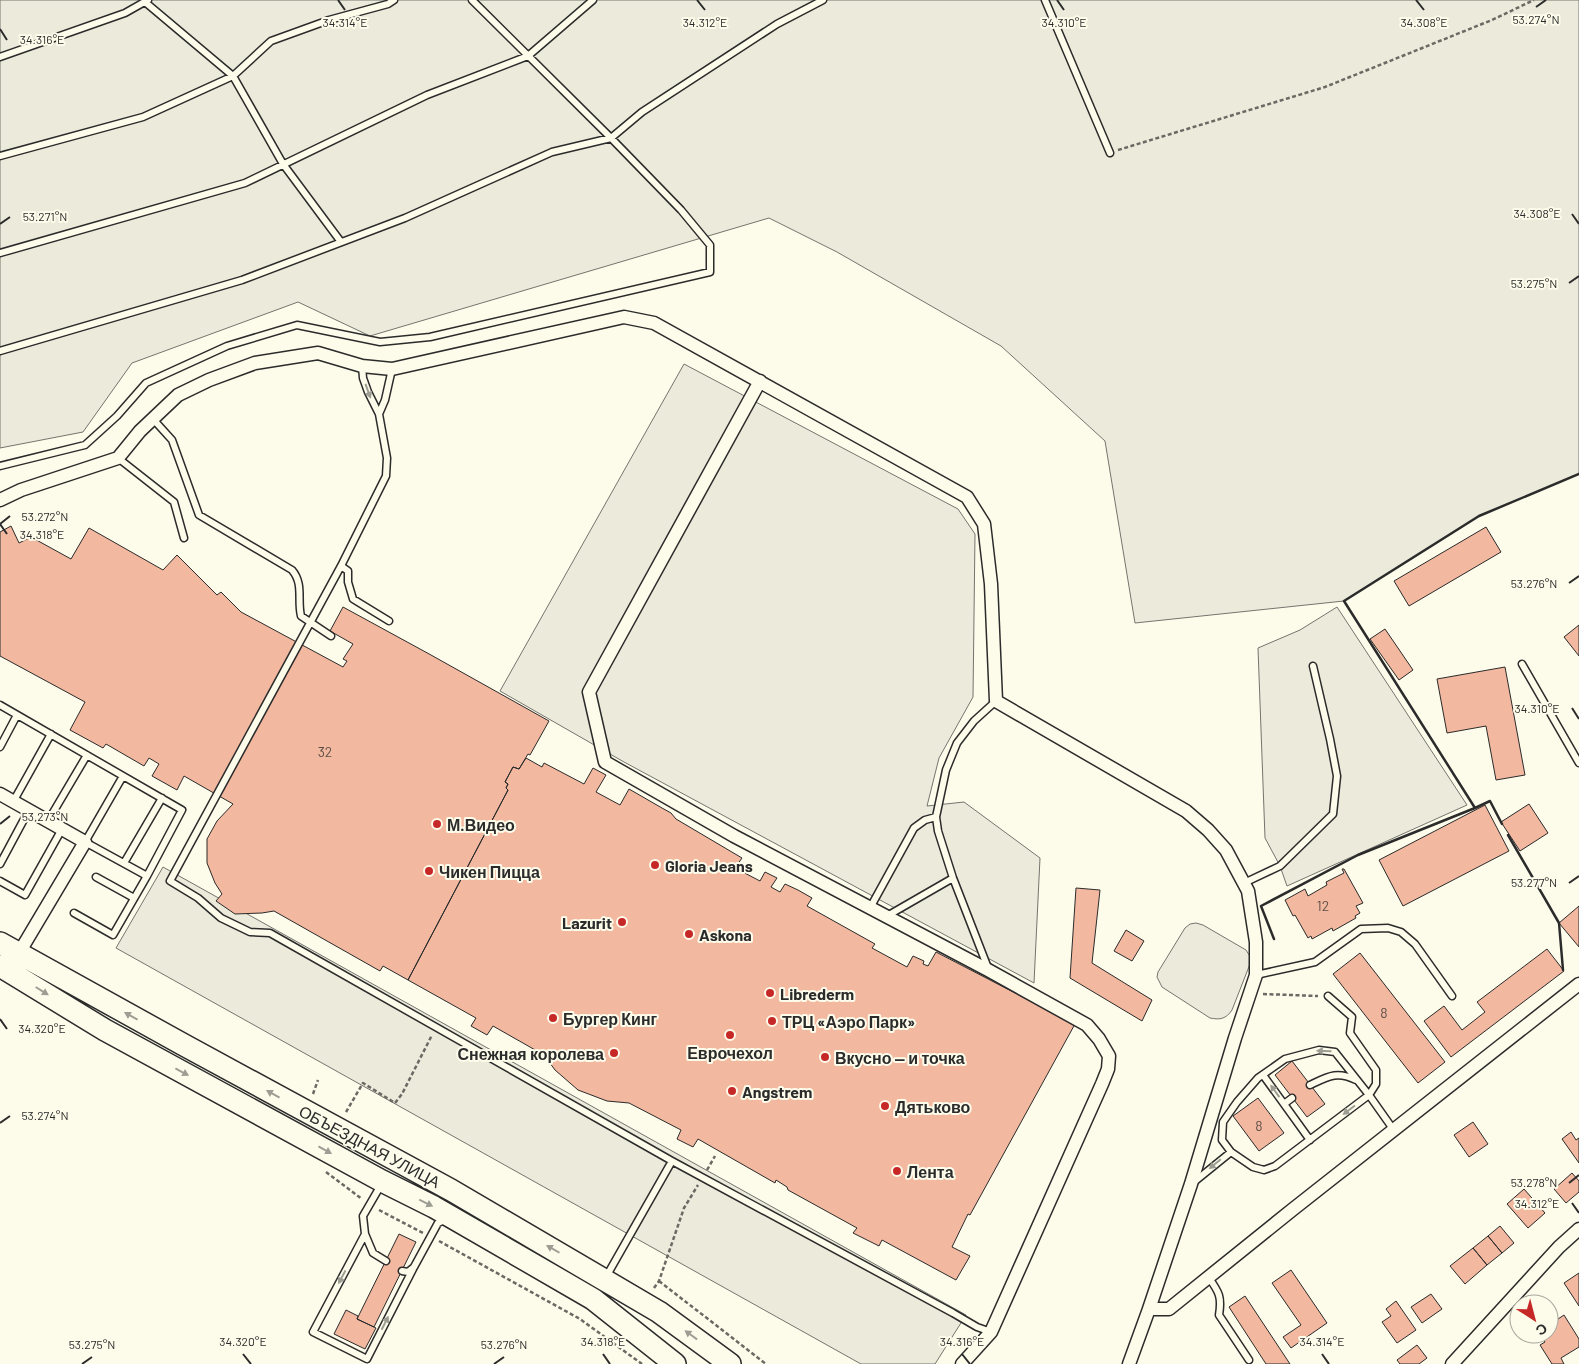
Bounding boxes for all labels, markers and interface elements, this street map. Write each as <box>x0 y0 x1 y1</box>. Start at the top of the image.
text: 53.274°N <box>1512 12 1560 26</box>
text: 34.314°E <box>323 15 367 29</box>
text: 34.312°E <box>683 15 727 29</box>
text: 34.310°E <box>1041 15 1087 29</box>
text: 34.308°E <box>1400 15 1448 29</box>
text: 34.316°E <box>20 32 64 46</box>
text: 34.308°E <box>1513 206 1561 220</box>
text: 53.271°N <box>23 209 67 223</box>
text: 53.275°N <box>1511 276 1557 290</box>
one-way arrow <box>365 383 372 398</box>
text: 53.272°N <box>22 509 68 523</box>
text: 34.318°E <box>20 527 64 541</box>
text: 53.276°N <box>1511 576 1557 590</box>
text: 34.310°E <box>1514 701 1560 715</box>
house number: 32 <box>318 743 332 760</box>
text: 53.273°N <box>22 809 68 823</box>
place label: М.Видео <box>447 815 515 834</box>
marker: М.Видео <box>431 818 443 830</box>
place label: Gloria Jeans <box>665 856 753 875</box>
marker: Gloria Jeans <box>649 859 661 871</box>
place label: Чикен Пицца <box>439 862 540 881</box>
marker: Чикен Пицца <box>423 865 435 877</box>
text: 53.277°N <box>1511 875 1557 889</box>
house number: 12 <box>1317 897 1329 914</box>
place label: Lazurit <box>562 913 612 932</box>
marker: Lazurit <box>616 916 628 928</box>
place label: Askona <box>699 925 752 944</box>
marker: Askona <box>683 928 695 940</box>
place label: Librederm <box>780 984 854 1003</box>
one-way arrow <box>35 986 48 996</box>
marker: Librederm <box>764 987 776 999</box>
house number: 8 <box>1380 1004 1388 1021</box>
place label: Бургер Кинг <box>563 1009 658 1028</box>
one-way arrow <box>123 1012 138 1020</box>
marker: Бургер Кинг <box>547 1012 559 1024</box>
place label: ТРЦ «Аэро Парк» <box>782 1012 915 1031</box>
marker: ТРЦ «Аэро Парк» <box>766 1015 778 1027</box>
text: 34.320°E <box>18 1021 66 1035</box>
marker: Еврочехол <box>724 1029 736 1041</box>
place label: Еврочехол <box>687 1043 773 1062</box>
place label: Снежная королева <box>458 1044 604 1063</box>
marker: Снежная королева <box>608 1047 620 1059</box>
one-way arrow <box>1316 1047 1332 1055</box>
place label: Вкусно — и точка <box>835 1048 965 1067</box>
marker: Вкусно — и точка <box>819 1051 831 1063</box>
one-way arrow <box>175 1068 189 1076</box>
place label: Angstrem <box>742 1082 812 1101</box>
one-way arrow <box>1270 1084 1280 1098</box>
marker: Angstrem <box>726 1085 738 1097</box>
one-way arrow <box>266 1090 281 1098</box>
place label: Дятьково <box>895 1097 971 1116</box>
marker: Дятьково <box>879 1100 891 1112</box>
street label: ОБЪЕЗДНАЯ УЛИЦА <box>296 1101 444 1191</box>
one-way arrow <box>1342 1105 1356 1115</box>
text: 53.274°N <box>21 1108 69 1122</box>
house number: 8 <box>1255 1117 1263 1134</box>
one-way arrow <box>318 1145 332 1154</box>
one-way arrow <box>1209 1159 1222 1170</box>
place label: Лента <box>907 1162 954 1181</box>
marker: Лента <box>891 1165 903 1177</box>
text: 53.278°N <box>1511 1175 1557 1189</box>
text: 34.312°E <box>1515 1196 1559 1210</box>
one-way arrow <box>419 1199 433 1207</box>
one-way arrow <box>546 1245 559 1254</box>
one-way arrow <box>338 1271 347 1284</box>
north arrow <box>1509 1294 1559 1344</box>
one-way arrow <box>381 1316 389 1330</box>
text: С <box>1533 1320 1551 1340</box>
one-way arrow <box>684 1330 698 1340</box>
text: 34.320°E <box>219 1334 267 1348</box>
text: 34.318°E <box>581 1334 625 1348</box>
text: 34.316°E <box>940 1334 984 1348</box>
text: 34.314°E <box>1300 1334 1344 1348</box>
text: 53.275°N <box>69 1337 115 1351</box>
text: 53.276°N <box>481 1337 527 1351</box>

